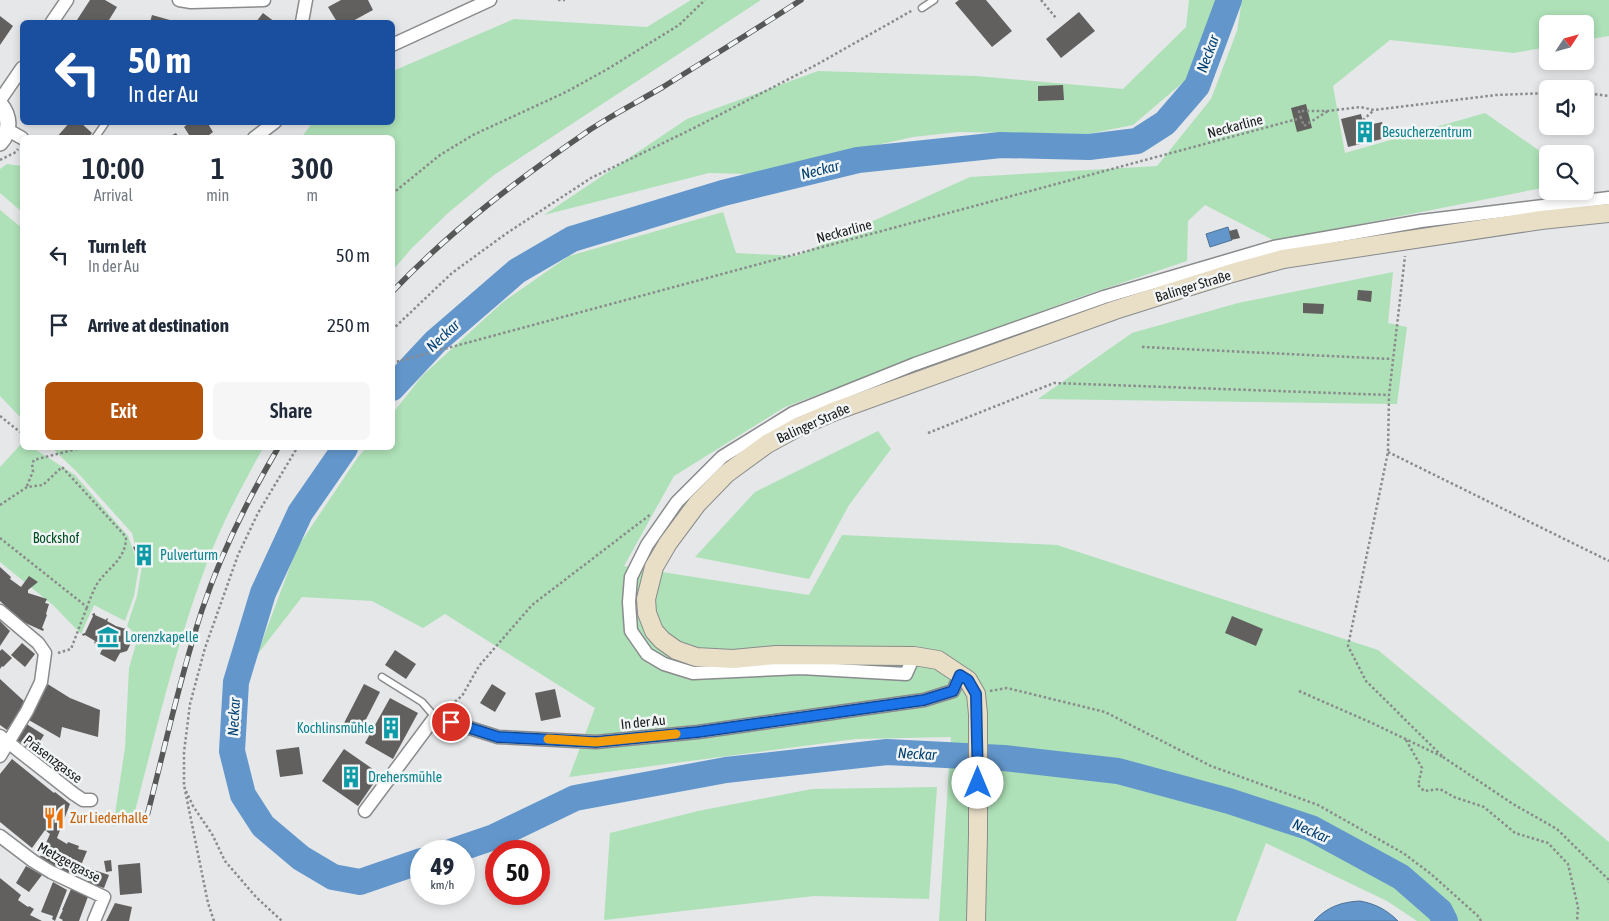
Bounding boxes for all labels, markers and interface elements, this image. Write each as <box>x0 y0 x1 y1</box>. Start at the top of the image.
north arrow <box>1539 15 1594 70</box>
map controls <box>1539 15 1594 200</box>
water label: Neckar <box>1193 32 1222 75</box>
icon: left <box>45 40 110 105</box>
text: 50 m <box>128 40 191 80</box>
button: sound <box>1539 80 1594 135</box>
text: In der Au <box>128 81 199 107</box>
street label: Neckarline <box>1206 111 1264 141</box>
building icon: Besucherzentrum <box>1352 119 1378 145</box>
place label: Besucherzentrum <box>1382 124 1472 140</box>
button: search <box>1539 145 1594 200</box>
text: 10:00 <box>82 151 145 185</box>
text: 1 <box>211 151 225 185</box>
text: 300 <box>291 151 333 185</box>
water label: Neckar <box>799 156 841 182</box>
text: Arrival <box>94 186 133 204</box>
text: min <box>206 186 229 204</box>
text: m <box>306 186 318 204</box>
street label: Neckarline <box>815 216 873 246</box>
text: Turn left <box>88 235 146 257</box>
icon: left <box>45 241 73 269</box>
text: 50 m <box>336 244 370 266</box>
text: In der Au <box>88 257 139 275</box>
street label: Balinger Straße <box>1153 267 1233 305</box>
icon: arrive <box>45 311 73 339</box>
text: Arrive at destination <box>88 314 229 336</box>
text: 250 m <box>327 314 370 336</box>
water label: Neckar <box>423 316 463 355</box>
button: Exit <box>45 382 203 440</box>
button: Share <box>213 382 370 440</box>
street label: Balinger Straße <box>774 400 852 446</box>
park label: Bockshof <box>33 530 80 546</box>
building icon: Pulverturm <box>131 542 157 568</box>
place label: Pulverturm <box>160 547 218 563</box>
museum icon: Lorenzkapelle <box>95 624 121 650</box>
place label: Lorenzkapelle <box>125 629 199 645</box>
water label: Neckar <box>224 697 243 737</box>
pin <box>430 701 472 743</box>
icon: arrive <box>437 708 465 736</box>
street label: In der Au <box>620 712 666 732</box>
building icon: Kochlinsmühle <box>378 715 404 741</box>
place label: Kochlinsmühle <box>297 720 374 736</box>
street label: Präsenzgasse <box>21 732 85 786</box>
water label: Neckar <box>897 744 937 763</box>
position arrow <box>951 756 1003 808</box>
building icon: Drehersmühle <box>338 764 364 790</box>
place label: Drehersmühle <box>368 769 442 785</box>
restaurant icon: Zur Liederhalle <box>41 805 67 831</box>
place label: Zur Liederhalle <box>70 810 148 826</box>
water label: Neckar <box>1290 815 1333 846</box>
street label: Metzgergasse <box>35 839 103 885</box>
speed limit sign: 50 <box>485 840 550 905</box>
text: 49 <box>431 852 454 880</box>
text: km/h <box>431 878 454 892</box>

